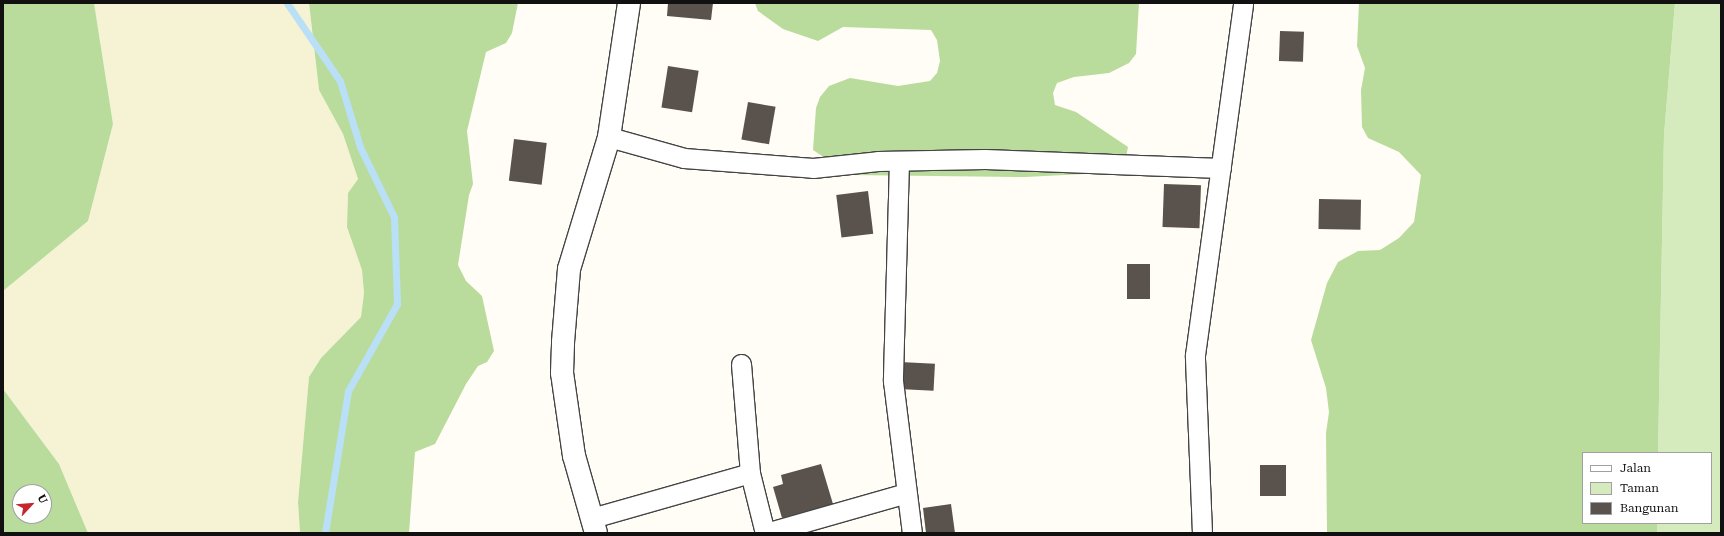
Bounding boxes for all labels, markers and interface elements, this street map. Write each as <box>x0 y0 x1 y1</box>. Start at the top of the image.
legend <box>1582 452 1712 524</box>
text: Jalan <box>1620 461 1651 475</box>
text: Taman <box>1620 481 1659 495</box>
north arrow <box>12 484 52 524</box>
text: U <box>35 492 50 506</box>
text: Bangunan <box>1620 501 1679 515</box>

